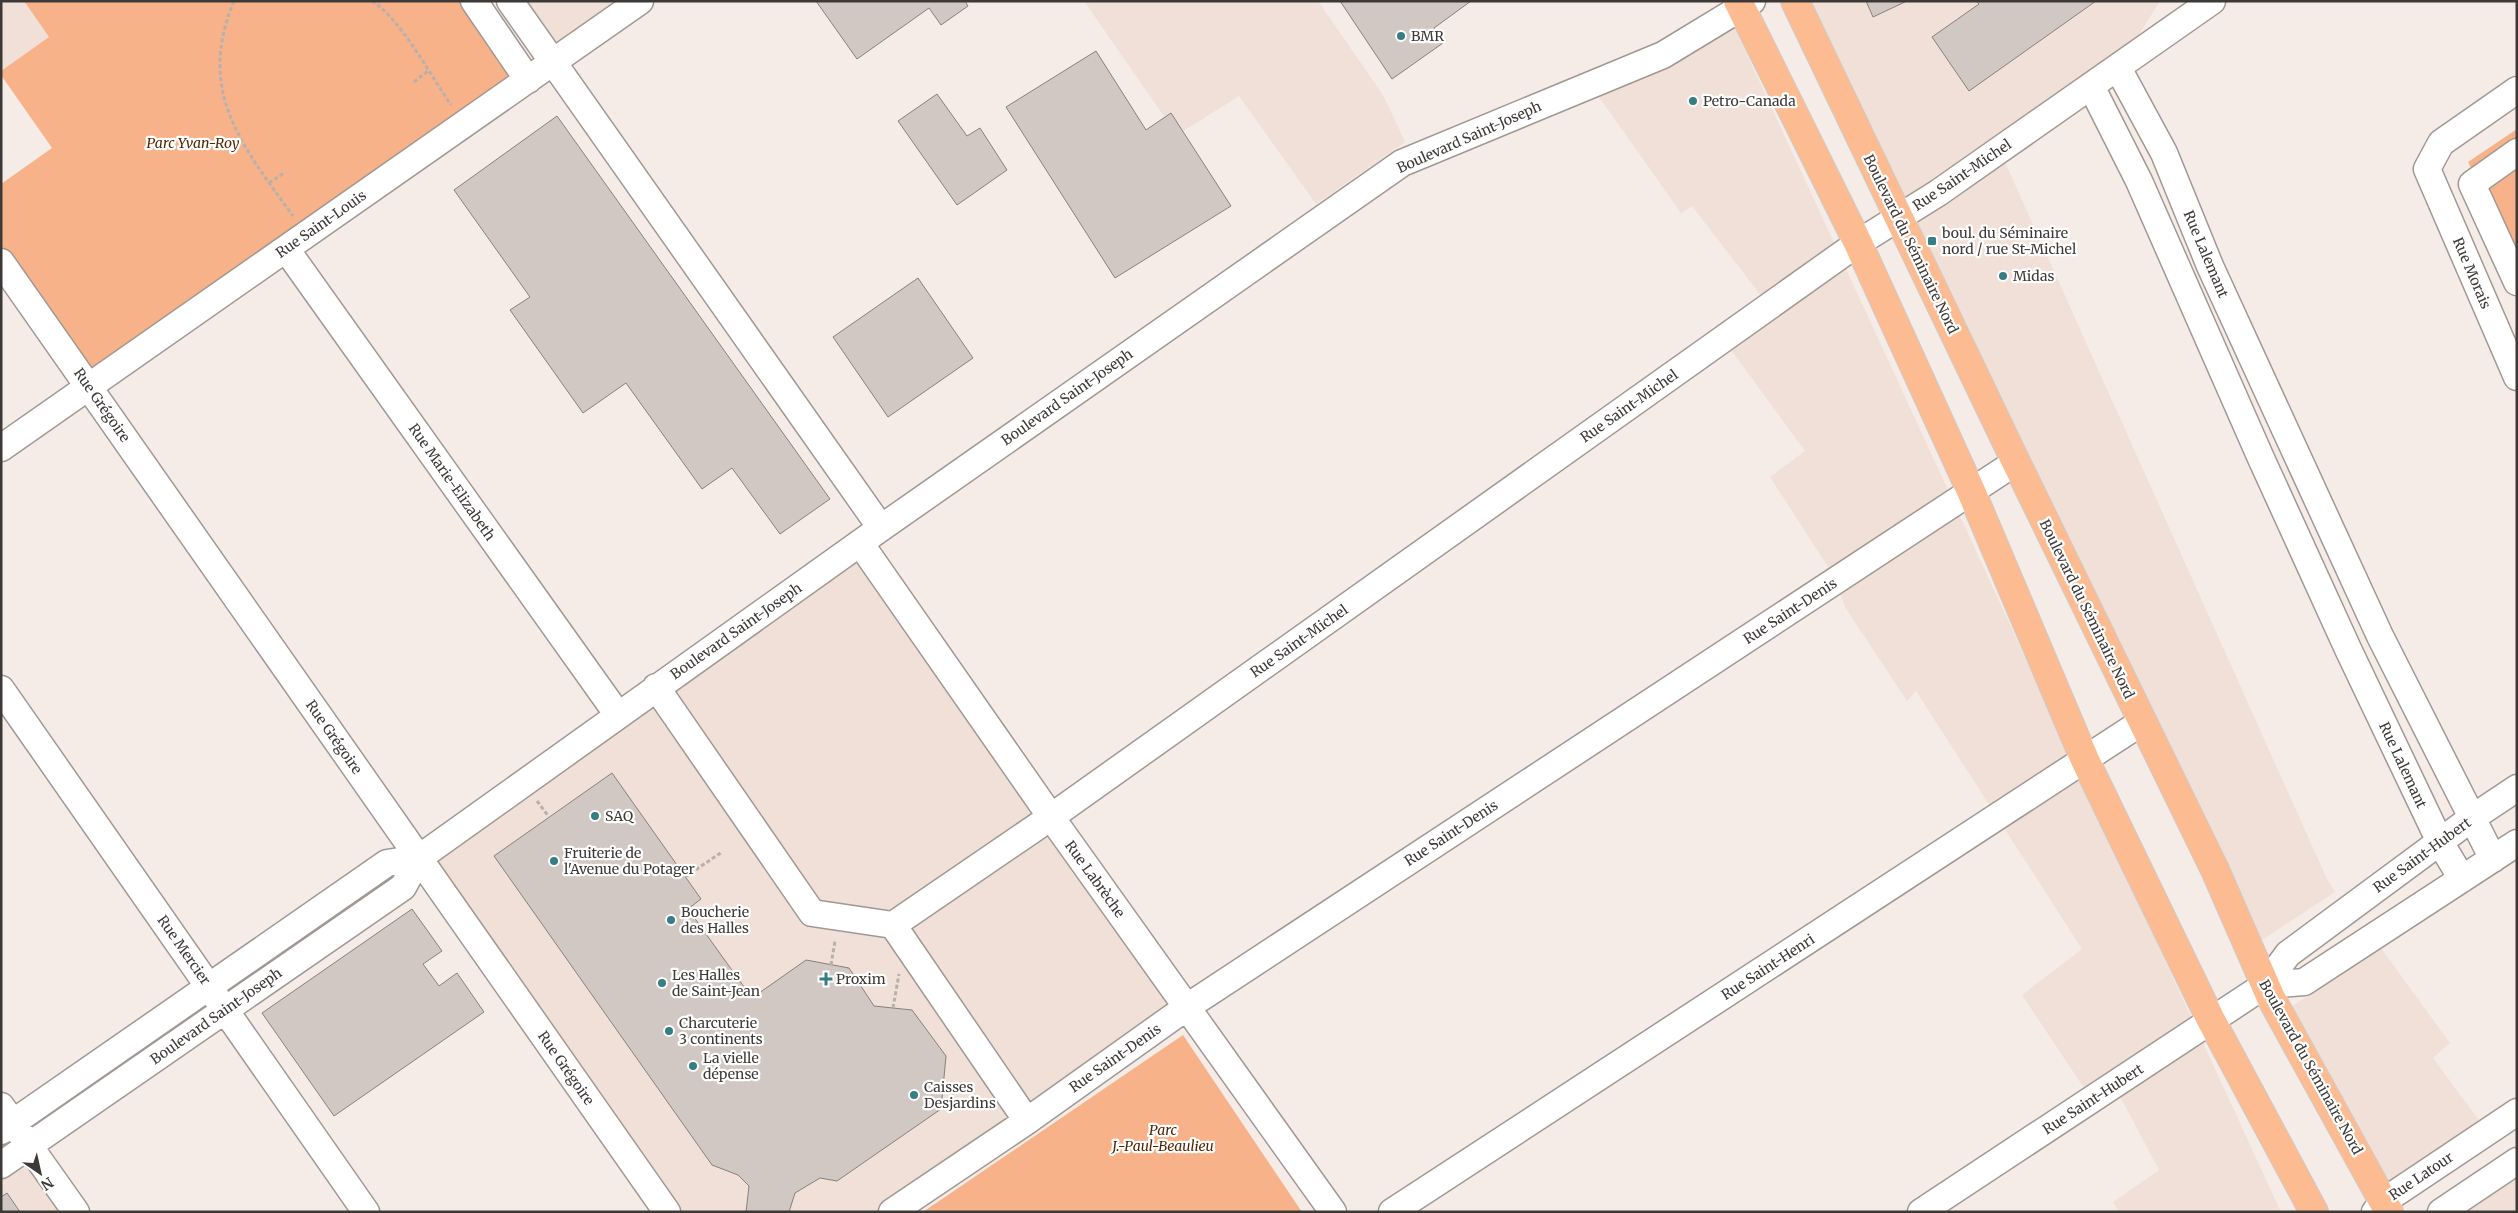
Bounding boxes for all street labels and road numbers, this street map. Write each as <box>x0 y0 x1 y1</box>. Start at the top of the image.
street label: Boulevard Saint-Joseph <box>1394 97 1544 177</box>
street label: Rue Saint-Michel <box>1909 135 2015 215</box>
street label: Boulevard du Séminaire Nord <box>1860 151 1963 337</box>
street label: Rue Saint-Louis <box>272 186 370 262</box>
street label: Rue Lalemant <box>2180 208 2233 301</box>
street label: Rue Morais <box>2449 235 2495 312</box>
street label: Boulevard Saint-Joseph <box>998 345 1136 449</box>
street label: Rue Grégoire <box>70 364 134 446</box>
street label: Rue Saint-Michel <box>1577 365 1682 446</box>
street label: Rue Marie-Elizabeth <box>405 420 499 544</box>
street label: Boulevard du Séminaire Nord <box>2036 516 2139 702</box>
street label: Rue Saint-Denis <box>1740 574 1840 648</box>
street label: Boulevard Saint-Joseph <box>667 579 805 683</box>
street label: Rue Saint-Michel <box>1247 600 1352 681</box>
street label: Rue Grégoire <box>302 696 366 778</box>
street label: Rue Lalemant <box>2375 719 2431 811</box>
street label: Rue Saint-Denis <box>1401 796 1501 870</box>
street label: Rue Saint-Hubert <box>2370 813 2475 897</box>
street label: Rue Labrèche <box>1061 837 1129 921</box>
street label: Rue Mercier <box>153 912 215 988</box>
street label: Rue Saint-Henri <box>1718 930 1818 1004</box>
street label: Boulevard Saint-Joseph <box>147 964 285 1068</box>
street label: Boulevard du Séminaire Nord <box>2255 976 2367 1158</box>
street label: Rue Saint-Denis <box>1066 1020 1164 1096</box>
street label: Rue Grégoire <box>534 1027 598 1109</box>
street label: Rue Saint-Hubert <box>2039 1059 2147 1138</box>
street label: Rue Latour <box>2385 1148 2457 1204</box>

